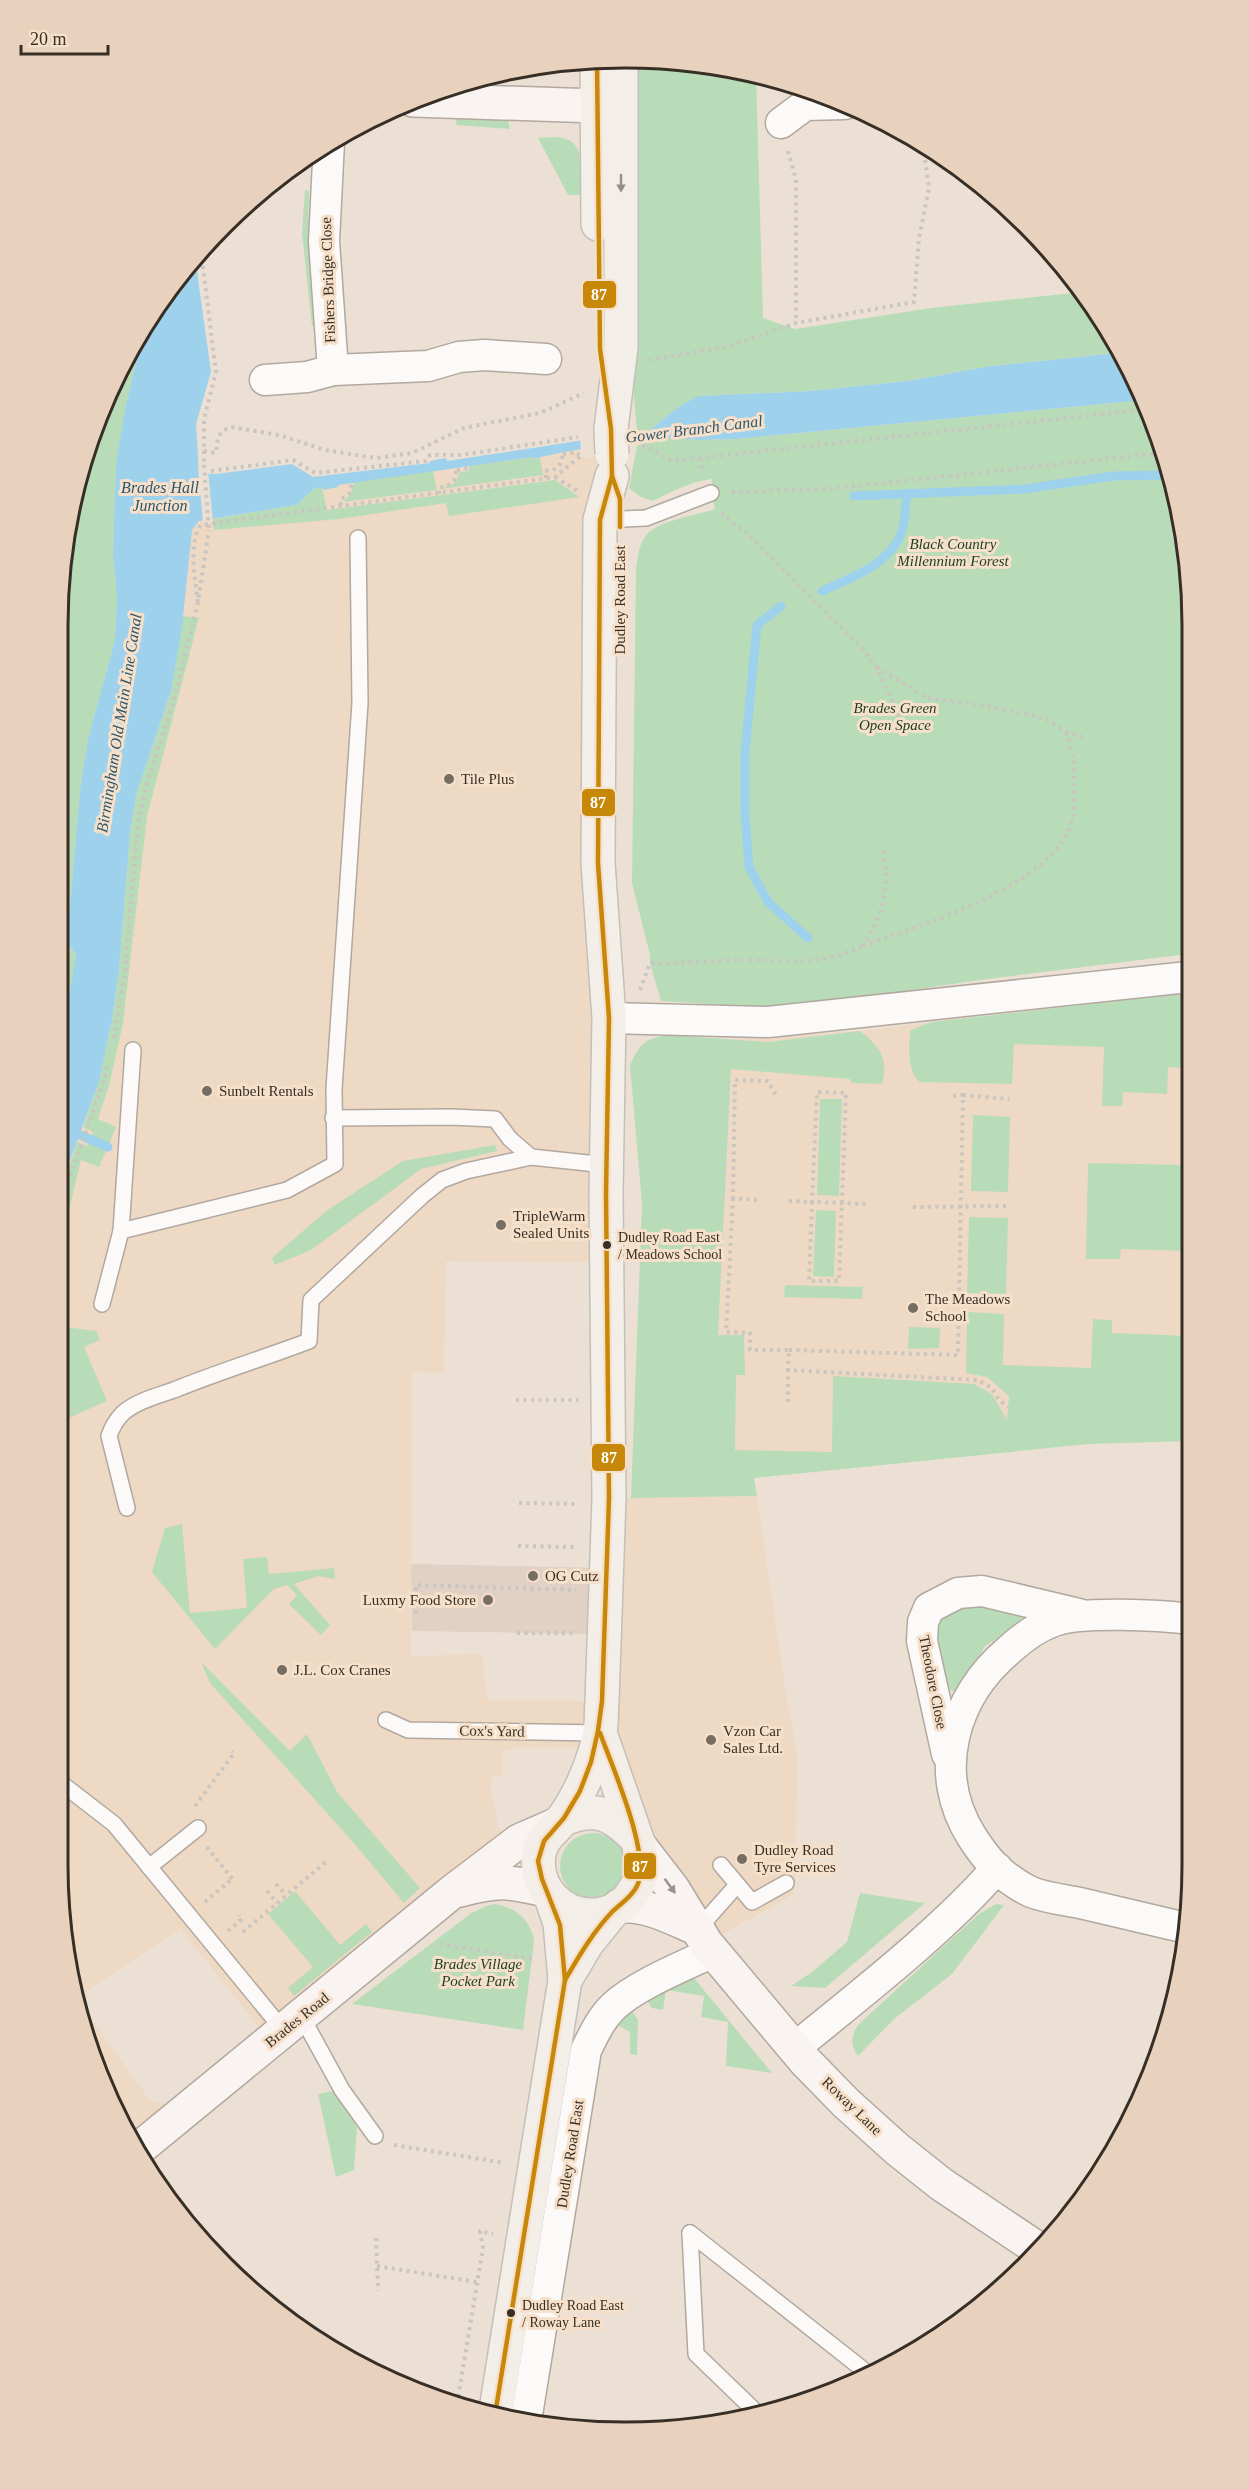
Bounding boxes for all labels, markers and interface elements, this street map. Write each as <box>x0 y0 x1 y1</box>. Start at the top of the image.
scale bar <box>21 18 108 56</box>
text: 20 m <box>30 29 67 49</box>
one-way arrow <box>616 173 626 192</box>
street label: Fishers Bridge Close <box>318 217 338 343</box>
line badge: 87 <box>582 280 617 309</box>
text: 87 <box>591 286 607 303</box>
water label: Gower Branch Canal <box>625 412 764 446</box>
water label: Brades Hall Junction <box>121 479 199 514</box>
park label: Black Country Millennium Forest <box>896 536 1010 569</box>
street label: Dudley Road East <box>612 545 628 655</box>
water label: Birmingham Old Main Line Canal <box>93 612 146 834</box>
park label: Brades Green Open Space <box>853 700 937 733</box>
place label: Tile Plus <box>461 771 514 787</box>
marker: Tile Plus <box>442 772 456 786</box>
line badge: 87 <box>581 788 616 817</box>
text: 87 <box>590 794 606 811</box>
place label: Sunbelt Rentals <box>219 1083 314 1099</box>
marker: Sunbelt Rentals <box>200 1084 214 1098</box>
place label: TripleWarm Sealed Units <box>513 1208 589 1241</box>
marker: TripleWarm Sealed Units <box>494 1218 508 1232</box>
place label: Dudley Road East / Meadows School <box>618 1230 722 1262</box>
marker: Dudley Road East / Meadows School <box>601 1239 613 1251</box>
place label: The Meadows School <box>925 1291 1011 1324</box>
marker: The Meadows School <box>906 1301 920 1315</box>
line badge: 87 <box>591 1443 626 1472</box>
text: 87 <box>601 1449 617 1466</box>
place label: OG Cutz <box>545 1568 599 1584</box>
marker: OG Cutz <box>526 1569 540 1583</box>
place label: Luxmy Food Store <box>363 1592 476 1608</box>
marker: Luxmy Food Store <box>481 1593 495 1607</box>
street label: Theodore Close <box>916 1634 950 1731</box>
place label: J.L. Cox Cranes <box>294 1662 391 1678</box>
marker: J.L. Cox Cranes <box>275 1663 289 1677</box>
street label: Cox's Yard <box>459 1722 525 1740</box>
place label: Vzon Car Sales Ltd. <box>723 1723 783 1756</box>
marker: Vzon Car Sales Ltd. <box>704 1733 718 1747</box>
place label: Dudley Road Tyre Services <box>754 1842 836 1875</box>
line badge: 87 <box>623 1852 657 1880</box>
marker: Dudley Road Tyre Services <box>735 1852 749 1866</box>
text: 87 <box>632 1858 648 1875</box>
one-way arrow <box>664 1878 676 1893</box>
park label: Brades Village Pocket Park <box>434 1956 523 1989</box>
street label: Brades Road <box>262 1989 332 2050</box>
street label: Roway Lane <box>819 2074 885 2138</box>
street label: Dudley Road East <box>554 2098 587 2209</box>
place label: Dudley Road East / Roway Lane <box>522 2298 624 2330</box>
marker: Dudley Road East / Roway Lane <box>505 2307 517 2319</box>

